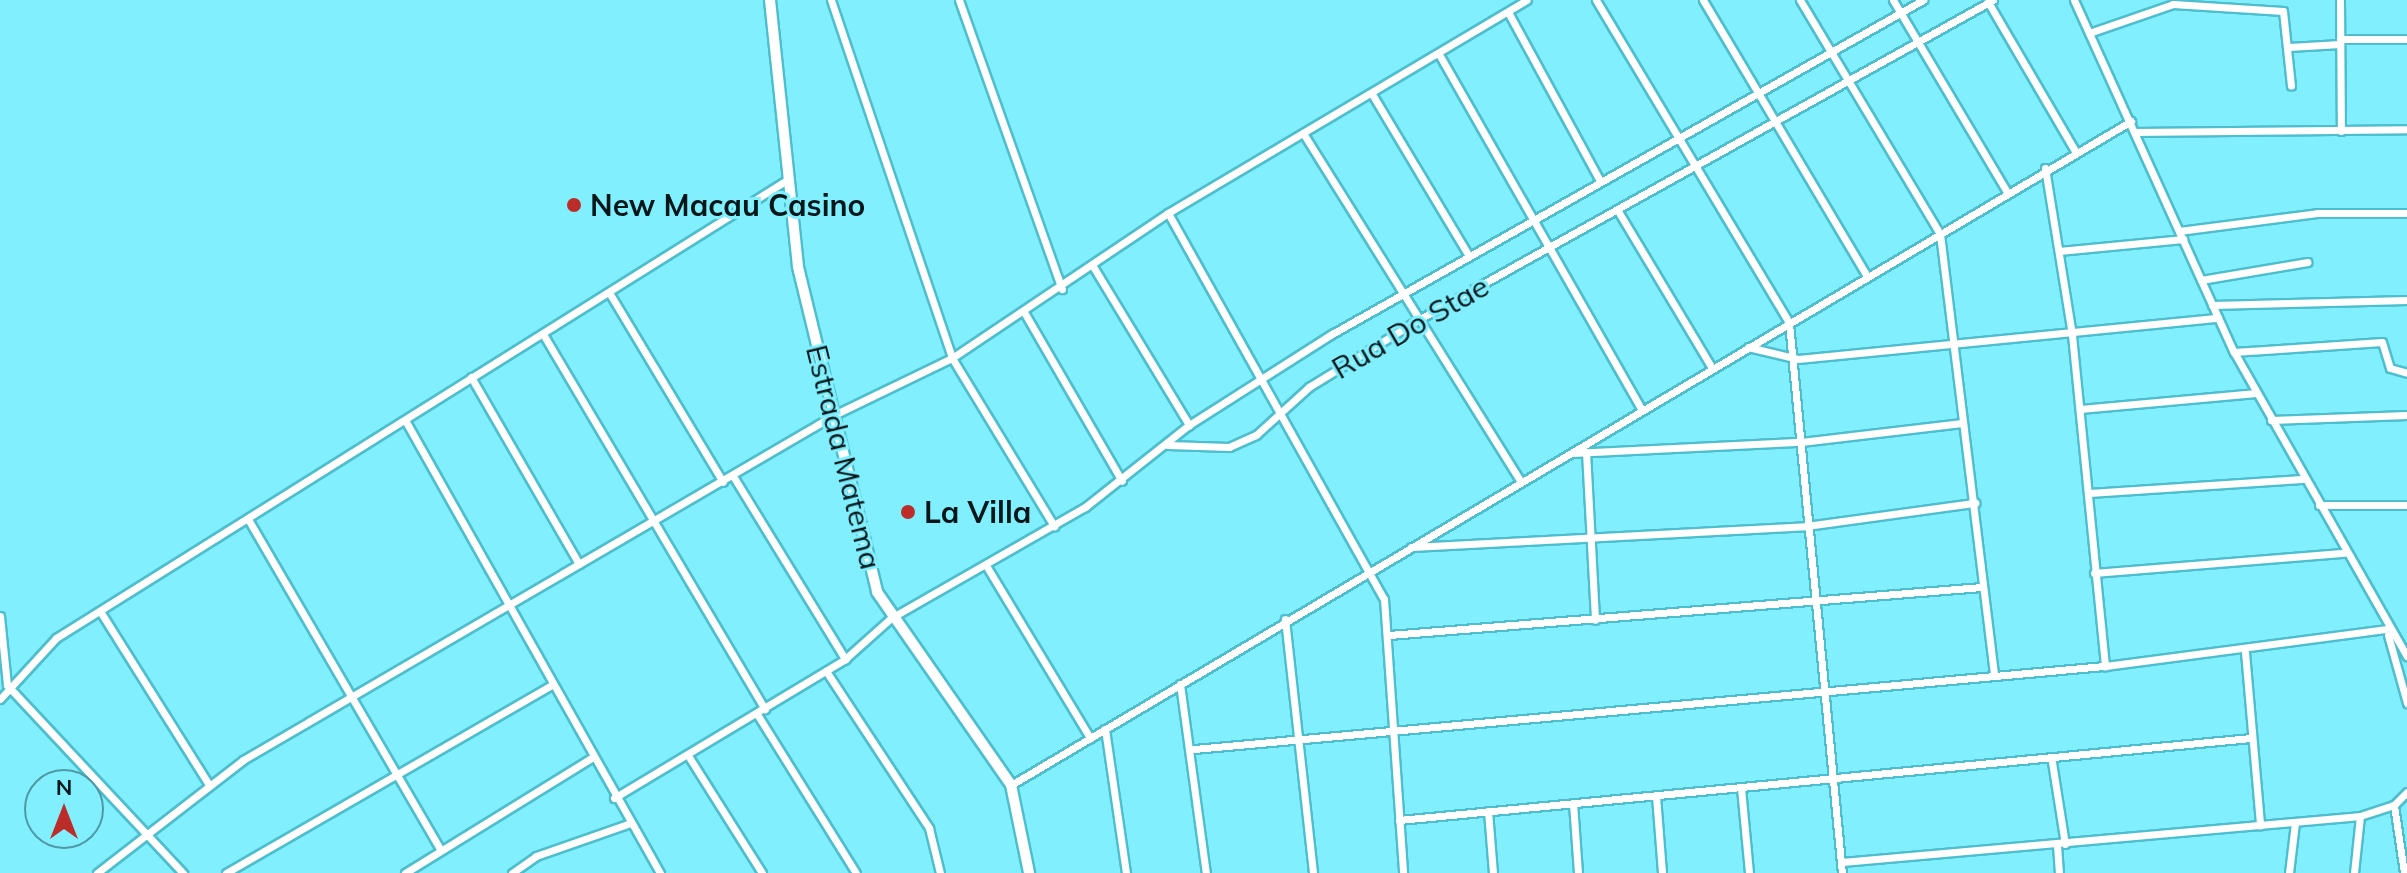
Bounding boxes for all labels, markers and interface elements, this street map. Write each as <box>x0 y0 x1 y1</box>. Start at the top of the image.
place label: New Macau Casino <box>590 187 865 223</box>
marker: New Macau Casino <box>565 196 583 214</box>
street label: Rua Do Stae <box>1325 268 1495 386</box>
street label: Estrada Matema <box>799 341 889 573</box>
place label: La Villa <box>924 494 1031 530</box>
marker: La Villa <box>899 503 917 521</box>
north arrow <box>24 769 104 849</box>
text: N <box>56 773 72 801</box>

